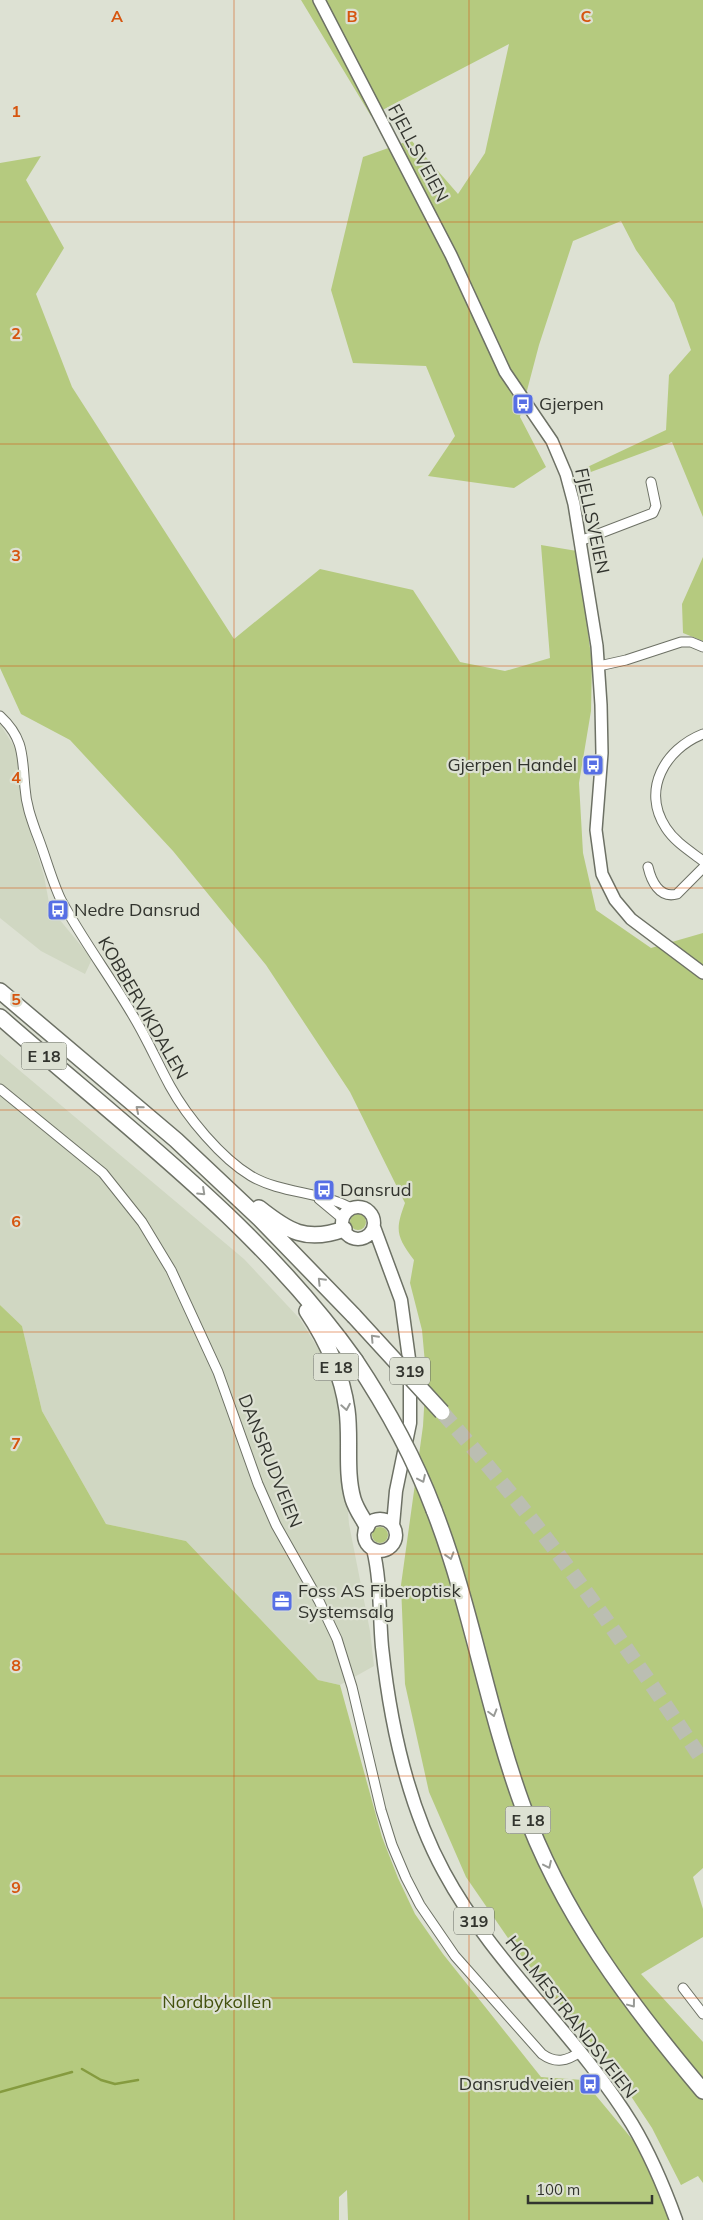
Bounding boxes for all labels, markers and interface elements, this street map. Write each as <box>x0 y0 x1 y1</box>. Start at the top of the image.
text: A <box>111 6 123 26</box>
text: B <box>346 6 358 26</box>
text: C <box>581 6 592 26</box>
street label: FJELLSVEIEN <box>383 100 454 206</box>
text: 1 <box>11 101 21 121</box>
text: 2 <box>11 323 21 343</box>
bus stop icon: Gjerpen <box>511 392 535 416</box>
place label: Gjerpen <box>539 392 604 415</box>
street label: FJELLSVEIEN <box>570 466 615 576</box>
text: 3 <box>11 545 21 565</box>
place label: Gjerpen Handel <box>447 753 577 776</box>
bus stop icon: Gjerpen Handel <box>581 753 605 777</box>
text: 4 <box>11 767 21 787</box>
bus stop icon: Nedre Dansrud <box>46 898 70 922</box>
place label: Nedre Dansrud <box>74 898 200 921</box>
street label: KOBBERVIKDALEN <box>93 932 194 1083</box>
text: 5 <box>11 989 21 1009</box>
road number: E 18 <box>22 1042 66 1070</box>
one-way arrow <box>135 1105 144 1114</box>
bus stop icon: Dansrud <box>312 1178 336 1202</box>
place label: Dansrud <box>340 1178 411 1201</box>
one-way arrow <box>197 1186 206 1195</box>
text: 6 <box>11 1211 21 1231</box>
one-way arrow <box>318 1278 327 1287</box>
one-way arrow <box>371 1334 380 1343</box>
road number: E 18 <box>314 1354 358 1380</box>
road number: 319 <box>390 1358 430 1384</box>
street label: DANSRUDVEIEN <box>233 1391 308 1531</box>
one-way arrow <box>340 1404 351 1412</box>
text: 7 <box>11 1433 21 1453</box>
one-way arrow <box>416 1474 426 1483</box>
one-way arrow <box>444 1551 454 1560</box>
place label: Foss AS Fiberoptisk Systemsalg <box>298 1579 462 1623</box>
office icon: Foss AS Fiberoptisk Systemsalg <box>270 1589 294 1613</box>
text: 8 <box>11 1655 21 1675</box>
one-way arrow <box>487 1708 498 1717</box>
road number: E 18 <box>506 1806 550 1834</box>
one-way arrow <box>541 1860 552 1869</box>
text: 9 <box>11 1877 21 1897</box>
road number: 319 <box>454 1908 494 1934</box>
street label: HOLMESTRANDSVEIEN <box>501 1931 642 2103</box>
park label: Nordbykollen <box>162 1990 272 2013</box>
one-way arrow <box>626 1998 635 2008</box>
place label: Dansrudveien <box>459 2072 574 2095</box>
bus stop icon: Dansrudveien <box>578 2072 602 2096</box>
scale bar <box>528 2172 652 2204</box>
text: 100 m <box>536 2180 580 2199</box>

